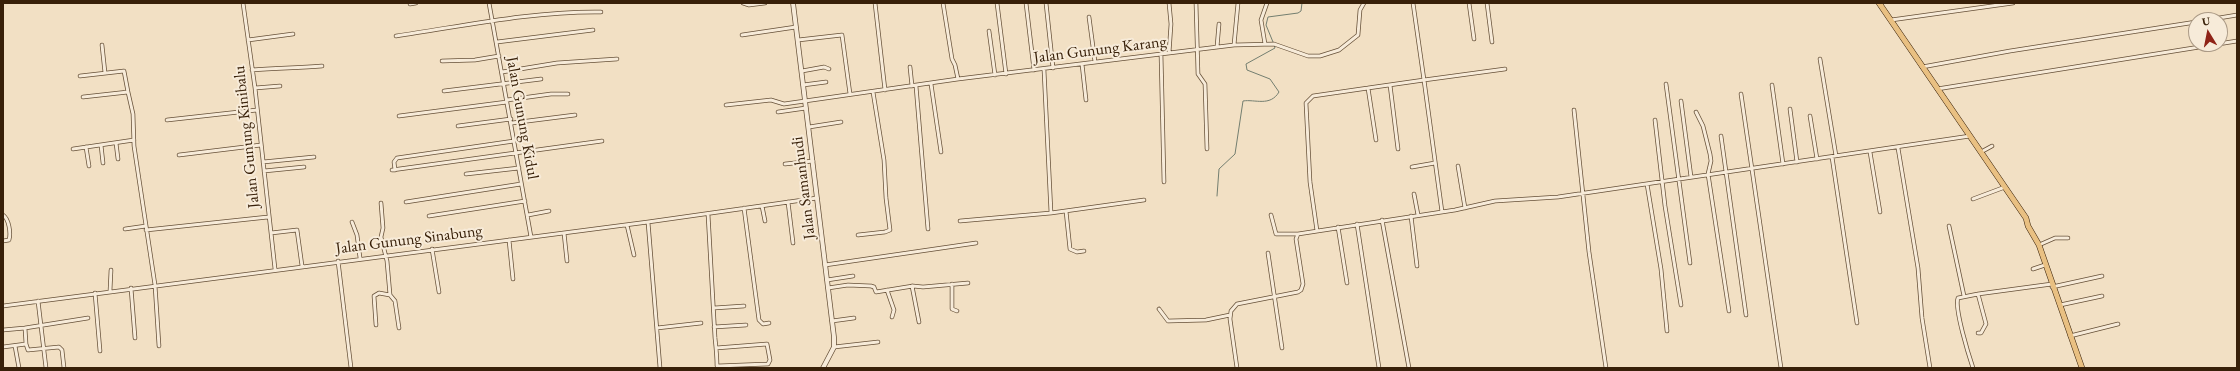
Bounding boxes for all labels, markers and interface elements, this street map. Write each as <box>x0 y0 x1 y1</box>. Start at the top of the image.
north arrow <box>2188 12 2228 52</box>
text: U <box>2201 14 2211 29</box>
street label: Jalan Gunung Karang <box>1032 32 1168 68</box>
street label: Jalan Gunung Kidul <box>502 55 542 181</box>
street label: Jalan Gunung Kinibalu <box>230 65 264 209</box>
street label: Jalan Samanhudi <box>788 135 820 241</box>
street label: Jalan Gunung Sinabung <box>335 221 483 259</box>

